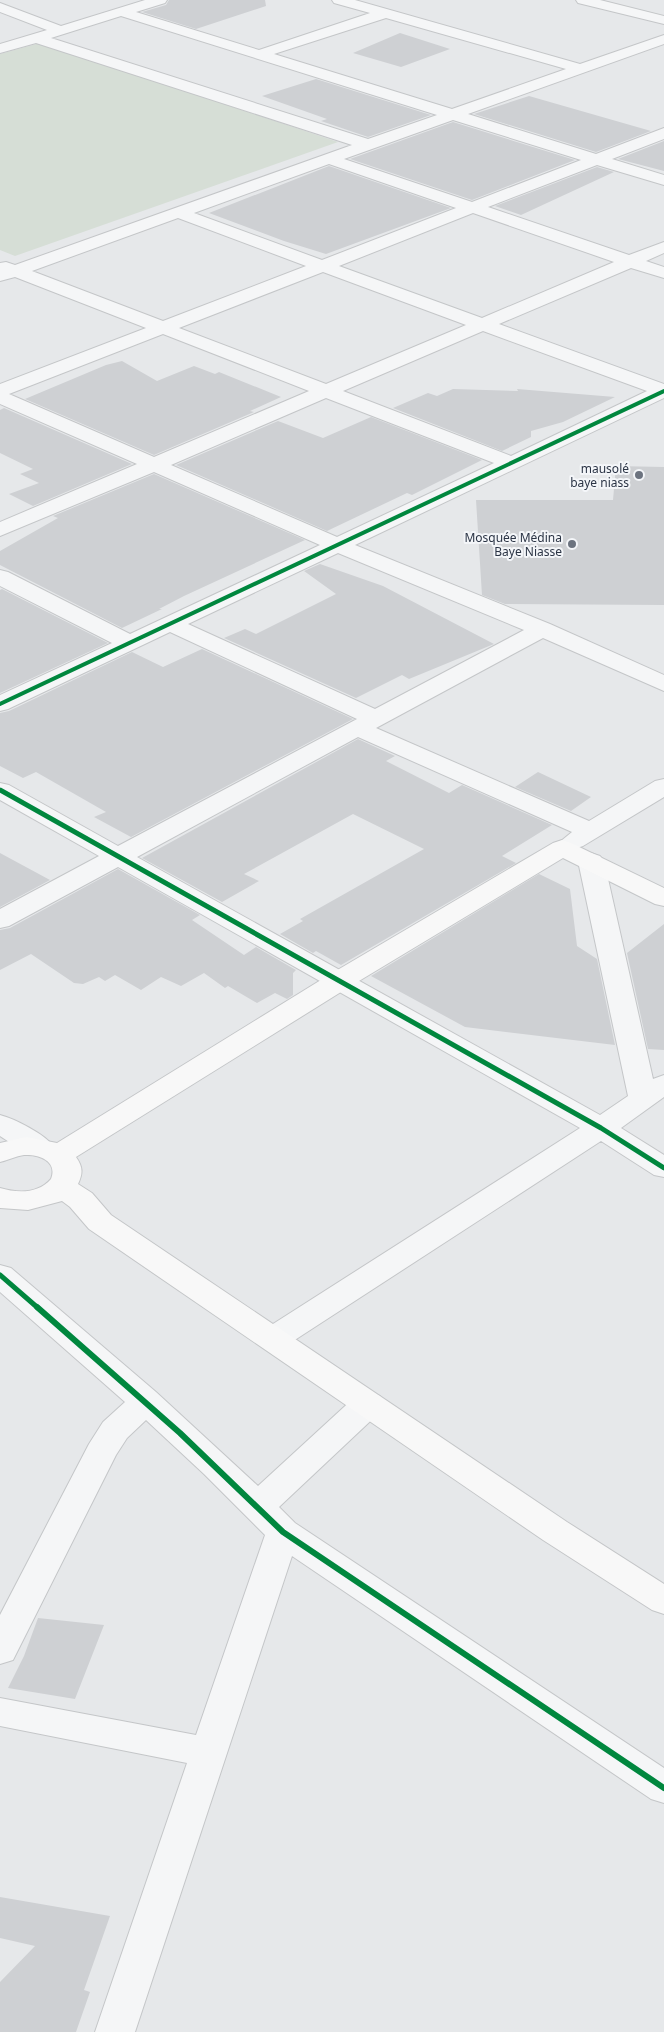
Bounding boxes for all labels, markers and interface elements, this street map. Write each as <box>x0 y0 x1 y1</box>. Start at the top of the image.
place label: mausolé baye niass <box>570 460 629 491</box>
marker: mausolé baye niass <box>633 469 645 481</box>
place label: Mosquée Médina Baye Niasse <box>464 529 562 560</box>
marker: Mosquée Médina Baye Niasse <box>566 538 578 550</box>

